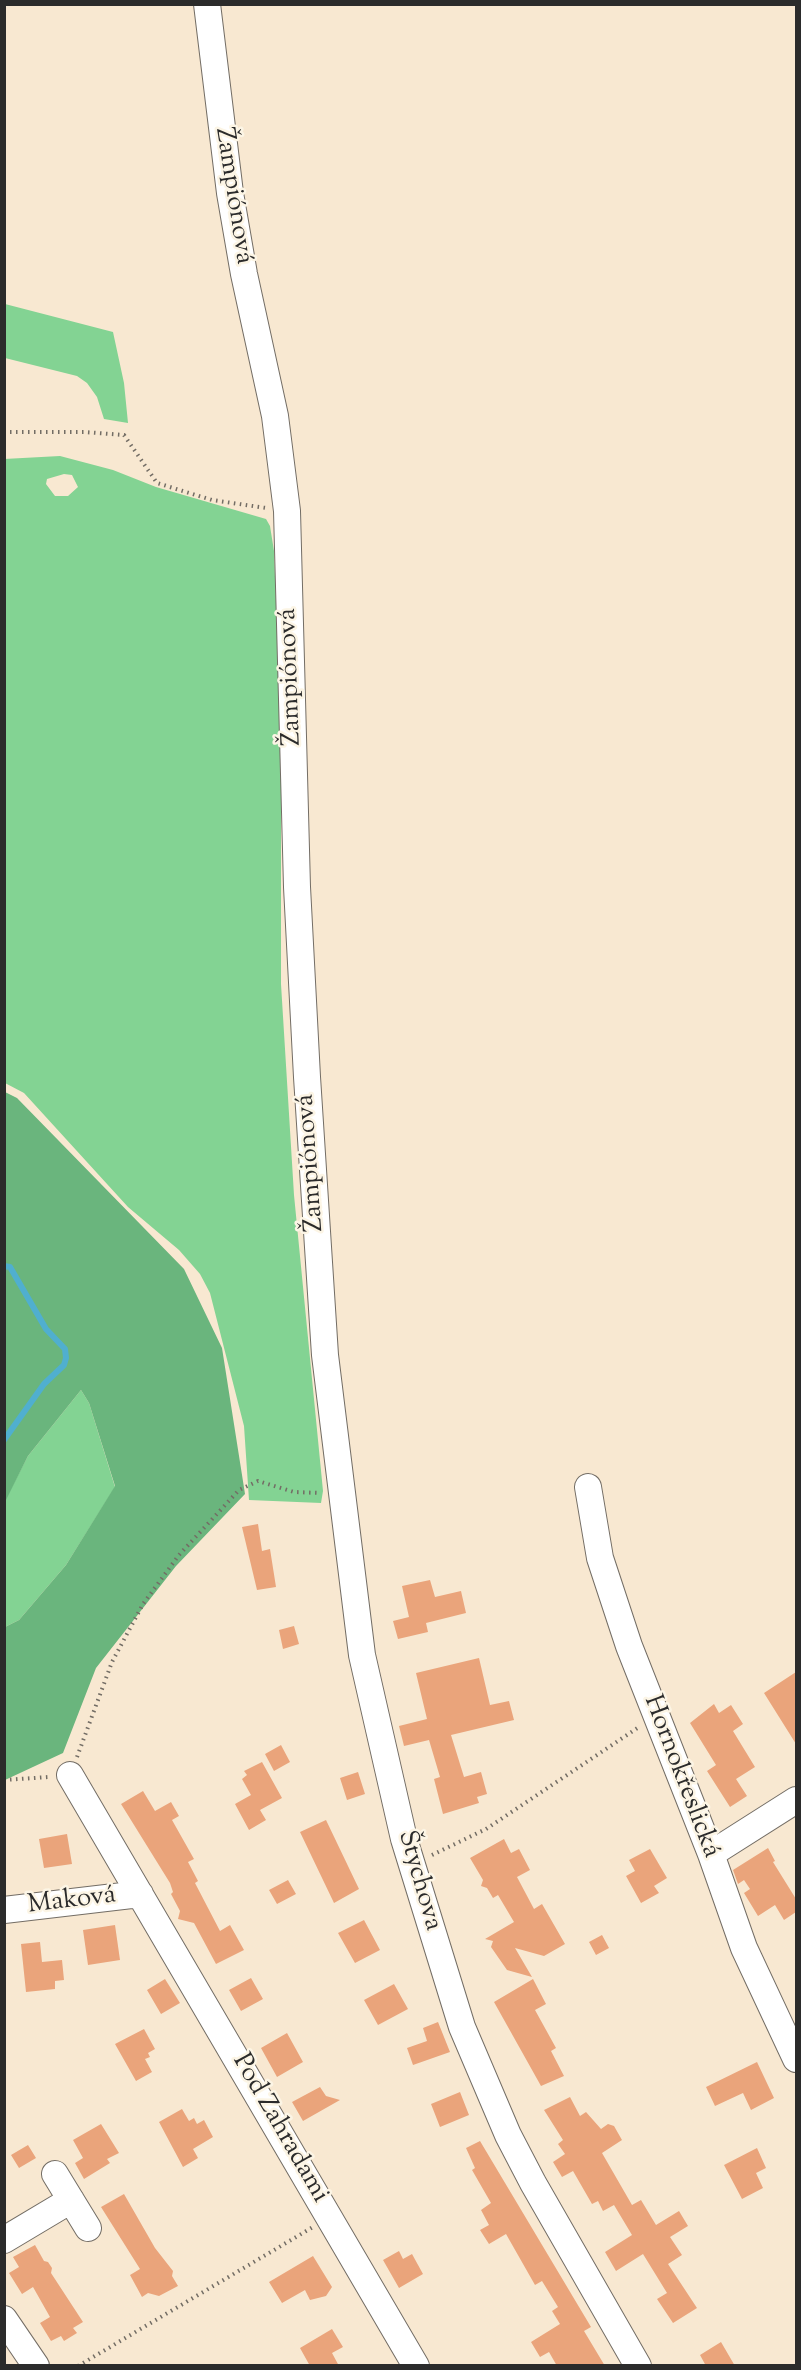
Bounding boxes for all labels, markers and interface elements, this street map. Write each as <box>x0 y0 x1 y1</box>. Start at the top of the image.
street label: Žampiónová <box>206 125 258 267</box>
street label: Žampiónová <box>274 608 310 746</box>
street label: Žampiónová <box>292 1093 332 1233</box>
street label: Hornokřeslická <box>635 1691 725 1863</box>
street label: Štychova <box>389 1827 447 1935</box>
street label: Maková <box>26 1881 118 1923</box>
street label: Pod Zahradami <box>224 2049 334 2209</box>

